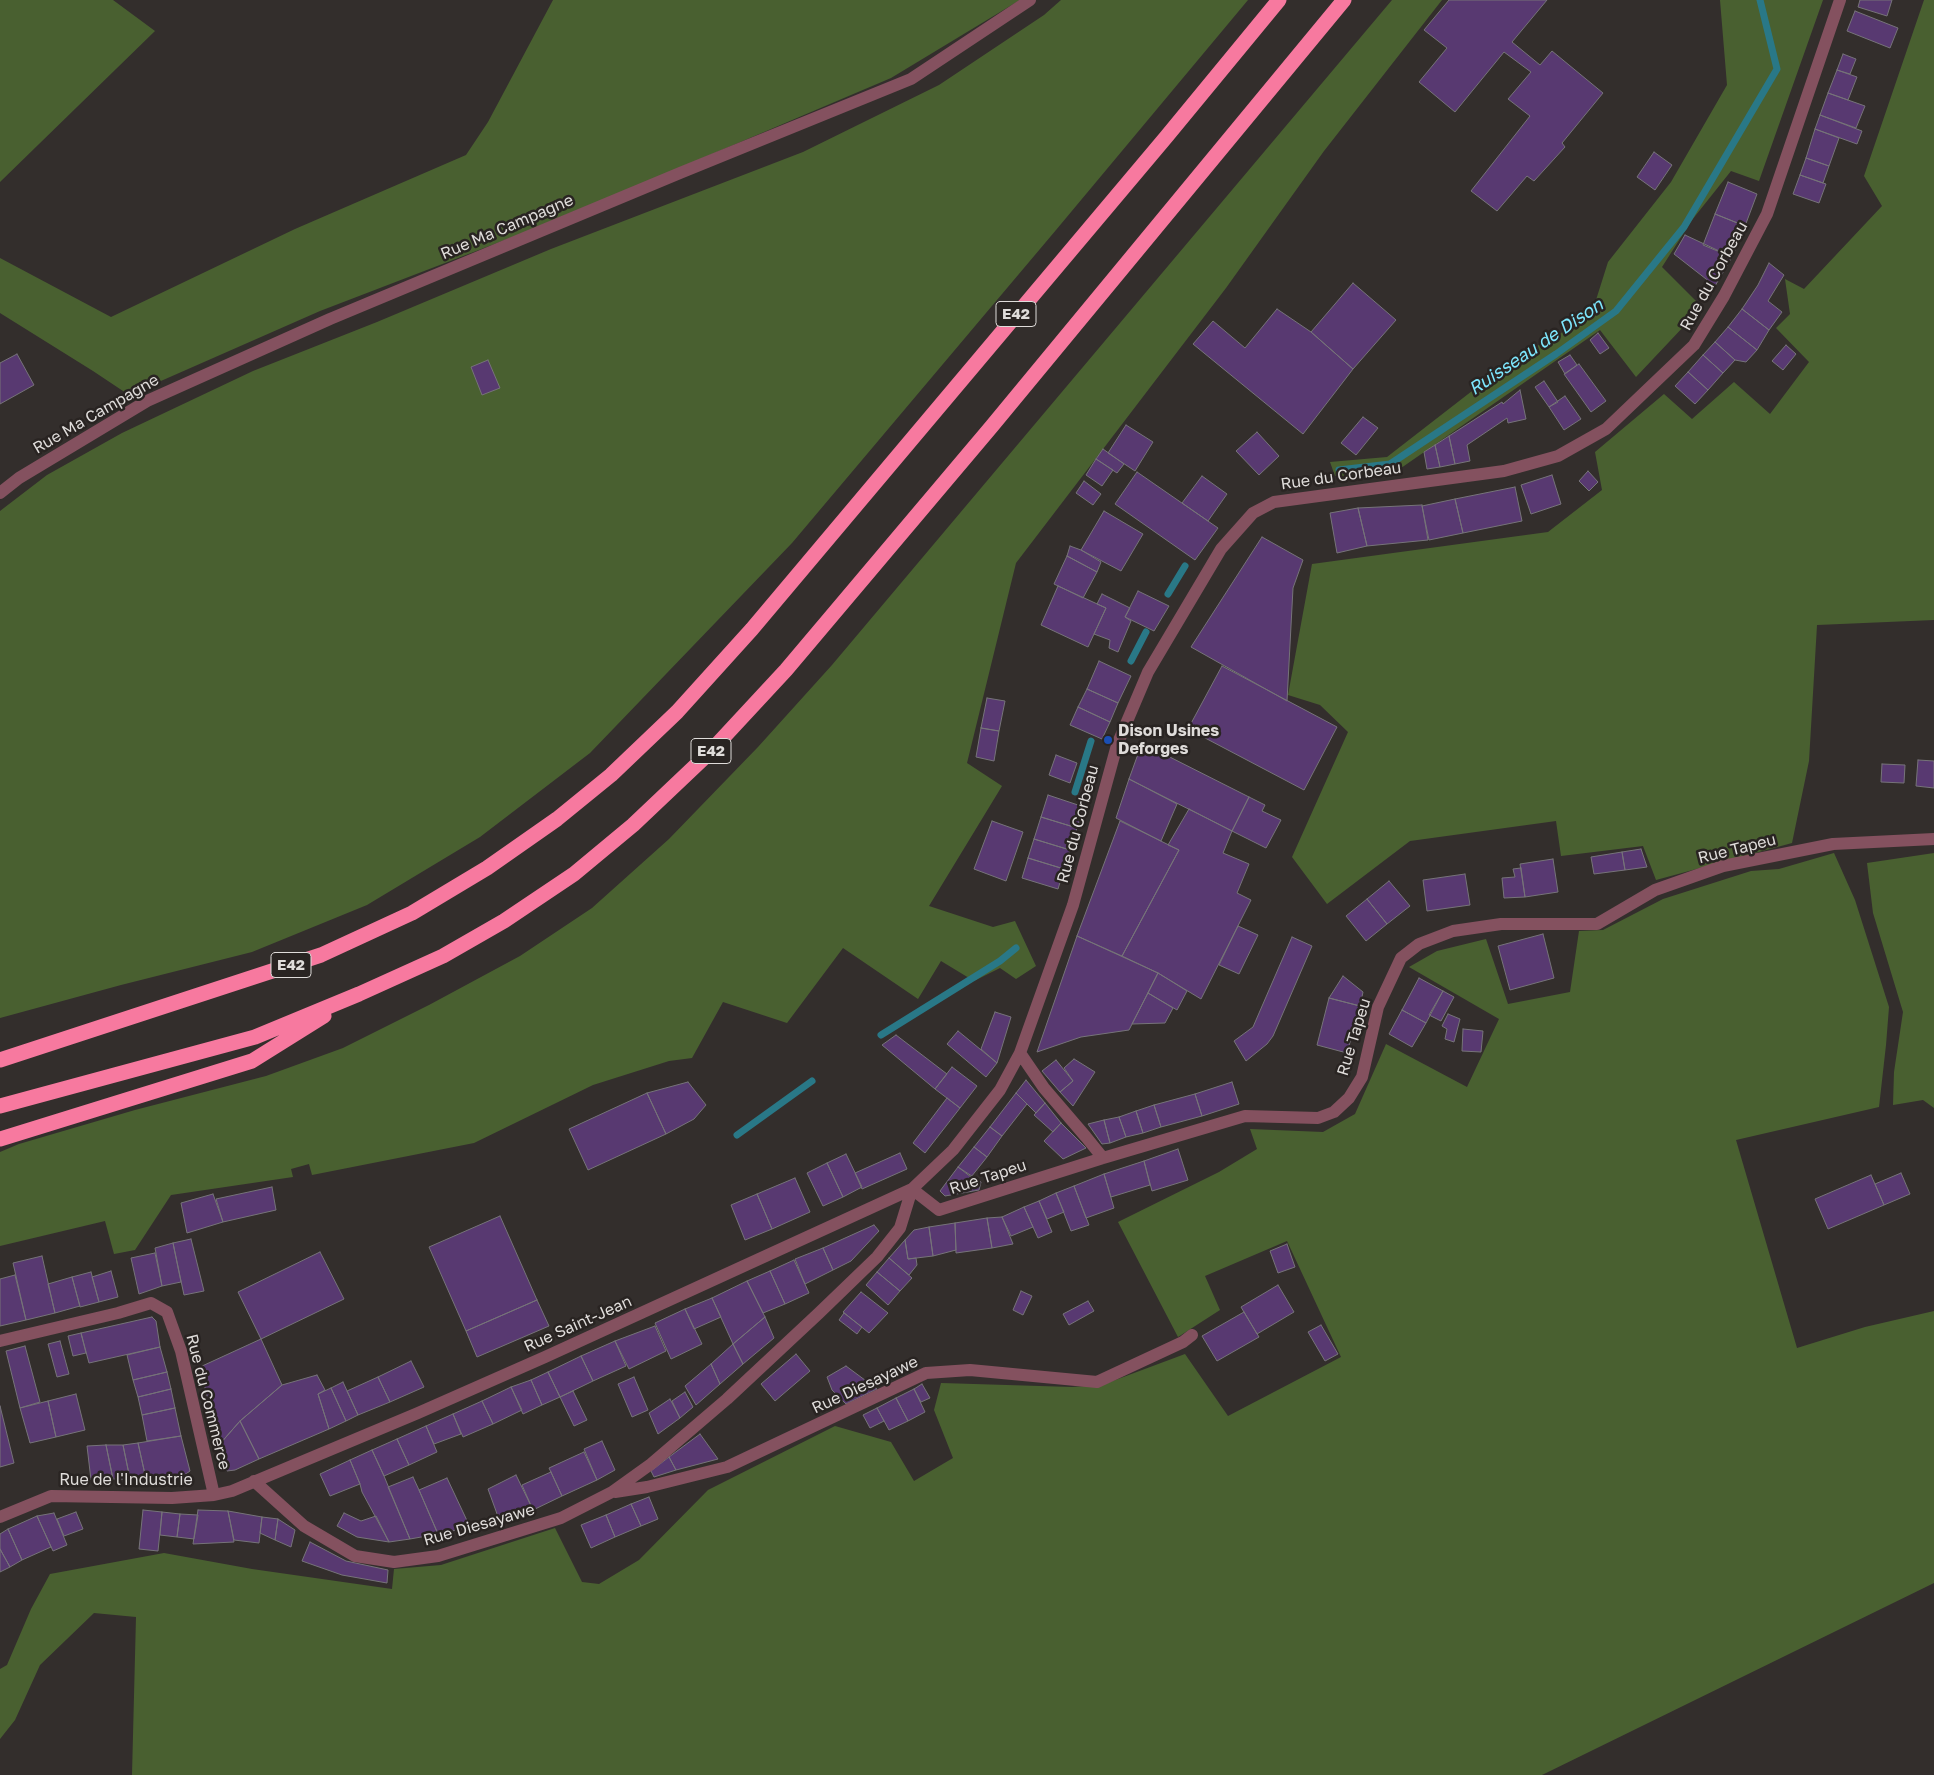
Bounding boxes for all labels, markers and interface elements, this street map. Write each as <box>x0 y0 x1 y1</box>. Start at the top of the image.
street label: Rue Ma Campagne <box>438 190 576 264</box>
street label: Rue du Corbeau <box>1676 218 1752 334</box>
water label: Ruisseau de Dison <box>1465 294 1607 400</box>
road number: E42 <box>996 302 1036 326</box>
street label: Rue Ma Campagne <box>30 370 162 458</box>
street label: Rue du Corbeau <box>1279 458 1403 494</box>
place label: Dison Usines Deforges <box>1118 721 1219 759</box>
marker: Dison Usines Deforges <box>1102 734 1114 746</box>
road number: E42 <box>691 738 731 764</box>
street label: Rue du Corbeau <box>1053 763 1103 885</box>
street label: Rue Tapeu <box>1696 830 1778 868</box>
road number: E42 <box>271 952 311 978</box>
street label: Rue Tapeu <box>1333 996 1375 1078</box>
street label: Rue Tapeu <box>947 1156 1029 1198</box>
street label: Rue Saint-Jean <box>521 1292 635 1356</box>
street label: Rue du Commerce <box>182 1332 234 1472</box>
street label: Rue Diesayawe <box>809 1352 921 1418</box>
street label: Rue de l'Industrie <box>59 1470 193 1490</box>
street label: Rue Diesayawe <box>421 1500 537 1550</box>

